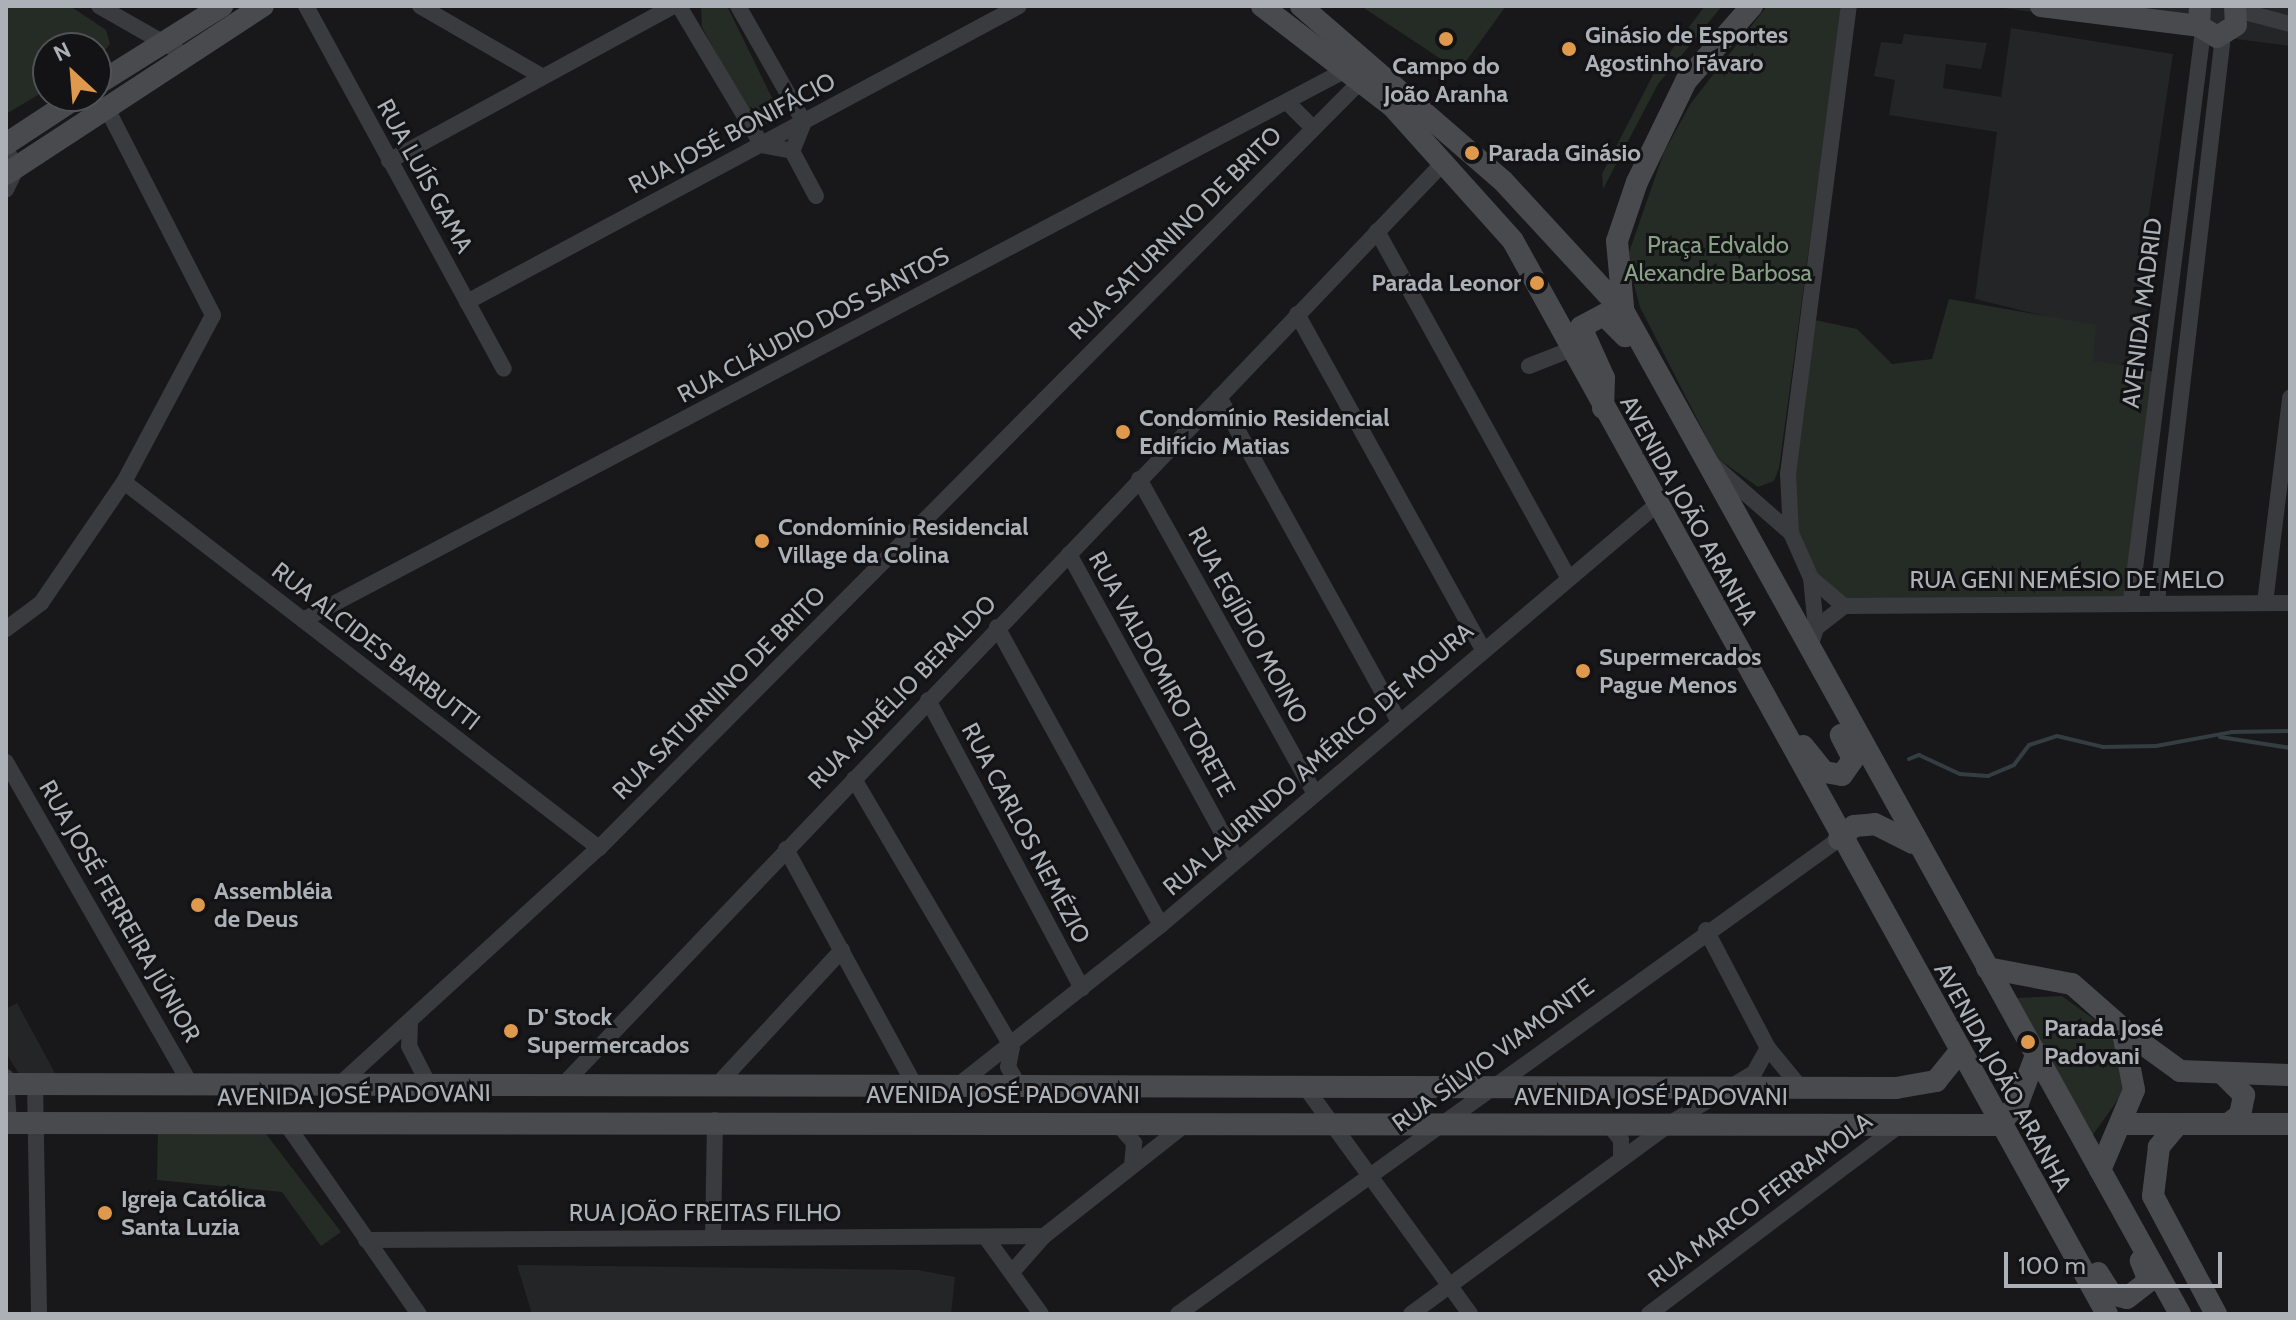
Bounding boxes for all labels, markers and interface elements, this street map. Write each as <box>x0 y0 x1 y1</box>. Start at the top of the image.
place label: Ginásio de Esportes Agostinho Fávaro <box>1585 21 1788 77</box>
marker: Campo do João Aranha <box>1437 30 1455 48</box>
north arrow <box>32 32 112 112</box>
text: N <box>49 36 75 67</box>
marker: Ginásio de Esportes Agostinho Fávaro <box>1560 40 1578 58</box>
place label: Campo do João Aranha <box>1384 52 1508 108</box>
street label: RUA JOSÉ BONIFÁCIO <box>624 66 840 200</box>
street label: RUA LUÍS GAMA <box>371 94 479 258</box>
street label: RUA SATURNINO DE BRITO <box>1063 121 1287 345</box>
place label: Parada Ginásio <box>1488 139 1641 167</box>
marker: Parada Ginásio <box>1463 144 1481 162</box>
street label: AVENIDA MADRID <box>2116 216 2168 410</box>
park label: Praça Edvaldo Alexandre Barbosa <box>1624 231 1812 287</box>
street label: RUA CLÁUDIO DOS SANTOS <box>672 241 954 409</box>
place label: Parada Leonor <box>1372 269 1521 297</box>
marker: Parada Leonor <box>1528 274 1546 292</box>
street label: AVENIDA JOÃO ARANHA <box>1614 390 1764 630</box>
place label: Condomínio Residencial Edifício Matias <box>1139 404 1389 460</box>
marker: Condomínio Residencial Edifício Matias <box>1114 423 1132 441</box>
place label: Condomínio Residencial Village da Colina <box>778 513 1028 569</box>
street label: RUA EGJÍDIO MOINO <box>1182 522 1314 728</box>
marker: Condomínio Residencial Village da Colina <box>753 532 771 550</box>
street label: RUA VALDOMIRO TORETE <box>1082 546 1242 802</box>
street label: RUA ALCIDES BARBUTTI <box>266 556 486 736</box>
street label: RUA GENI NEMÉSIO DE MELO <box>1909 566 2225 594</box>
street label: RUA SATURNINO DE BRITO <box>607 581 831 805</box>
street label: RUA AURÉLIO BERALDO <box>802 589 1002 795</box>
street label: RUA LAURINDO AMÉRICO DE MOURA <box>1157 617 1479 901</box>
place label: Supermercados Pague Menos <box>1599 643 1761 699</box>
marker: Supermercados Pague Menos <box>1574 662 1592 680</box>
street label: RUA CARLOS NEMÉZIO <box>956 718 1096 948</box>
street label: RUA JOSÉ FERREIRA JÚNIOR <box>33 775 207 1047</box>
place label: Assembléia de Deus <box>214 877 332 933</box>
marker: Assembléia de Deus <box>189 896 207 914</box>
street label: AVENIDA JOÃO ARANHA <box>1928 957 2078 1197</box>
street label: RUA SÍLVIO VIAMONTE <box>1386 972 1600 1138</box>
place label: D' Stock Supermercados <box>527 1003 689 1059</box>
place label: Parada José Padovani <box>2044 1014 2163 1070</box>
marker: D' Stock Supermercados <box>502 1022 520 1040</box>
marker: Parada José Padovani <box>2019 1033 2037 1051</box>
street label: AVENIDA JOSÉ PADOVANI <box>217 1078 491 1112</box>
street label: AVENIDA JOSÉ PADOVANI <box>866 1081 1140 1109</box>
street label: AVENIDA JOSÉ PADOVANI <box>1514 1083 1788 1111</box>
street label: RUA MARCO FERRAMOLA <box>1642 1106 1878 1294</box>
place label: Igreja Católica Santa Luzia <box>121 1185 266 1241</box>
street label: RUA JOÃO FREITAS FILHO <box>569 1199 841 1227</box>
marker: Igreja Católica Santa Luzia <box>96 1204 114 1222</box>
scale bar <box>2008 1236 2226 1286</box>
text: 100 m <box>2018 1251 2086 1280</box>

